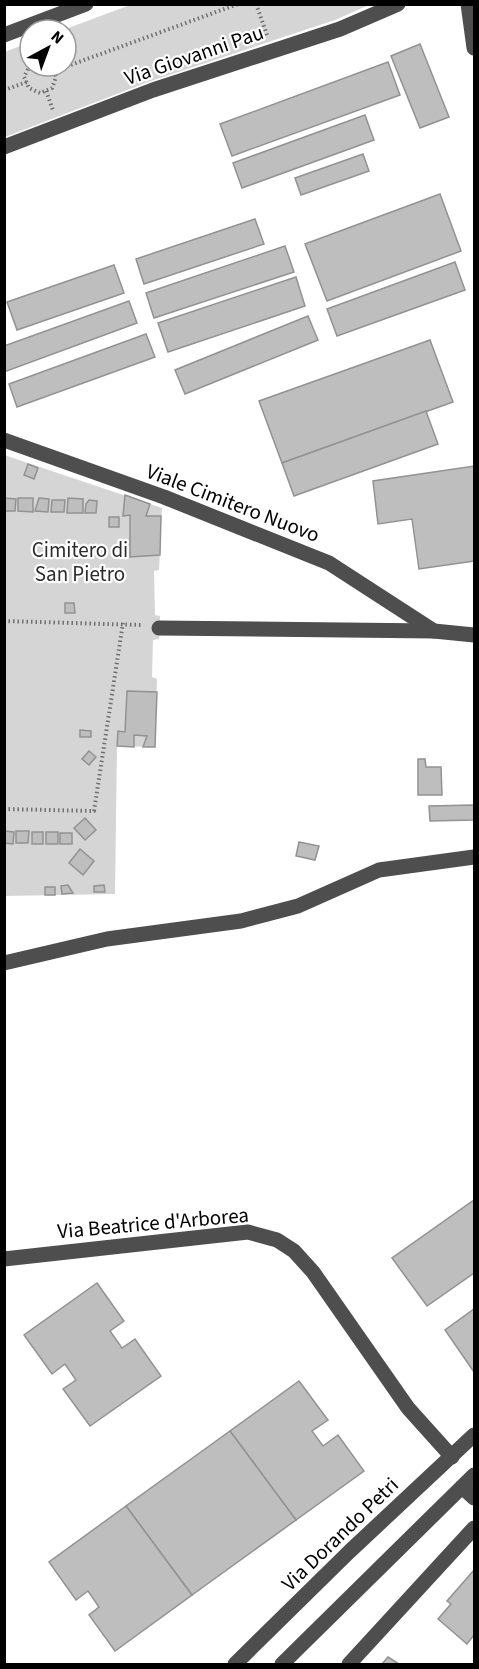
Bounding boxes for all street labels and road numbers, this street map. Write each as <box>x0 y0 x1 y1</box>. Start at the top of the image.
street label: Via Giovanni Pau <box>120 17 268 93</box>
street label: Viale Cimitero Nuovo <box>142 456 324 550</box>
street label: Via Beatrice d'Arborea <box>56 1200 250 1246</box>
street label: Via Dorando Petri <box>275 1470 405 1598</box>

